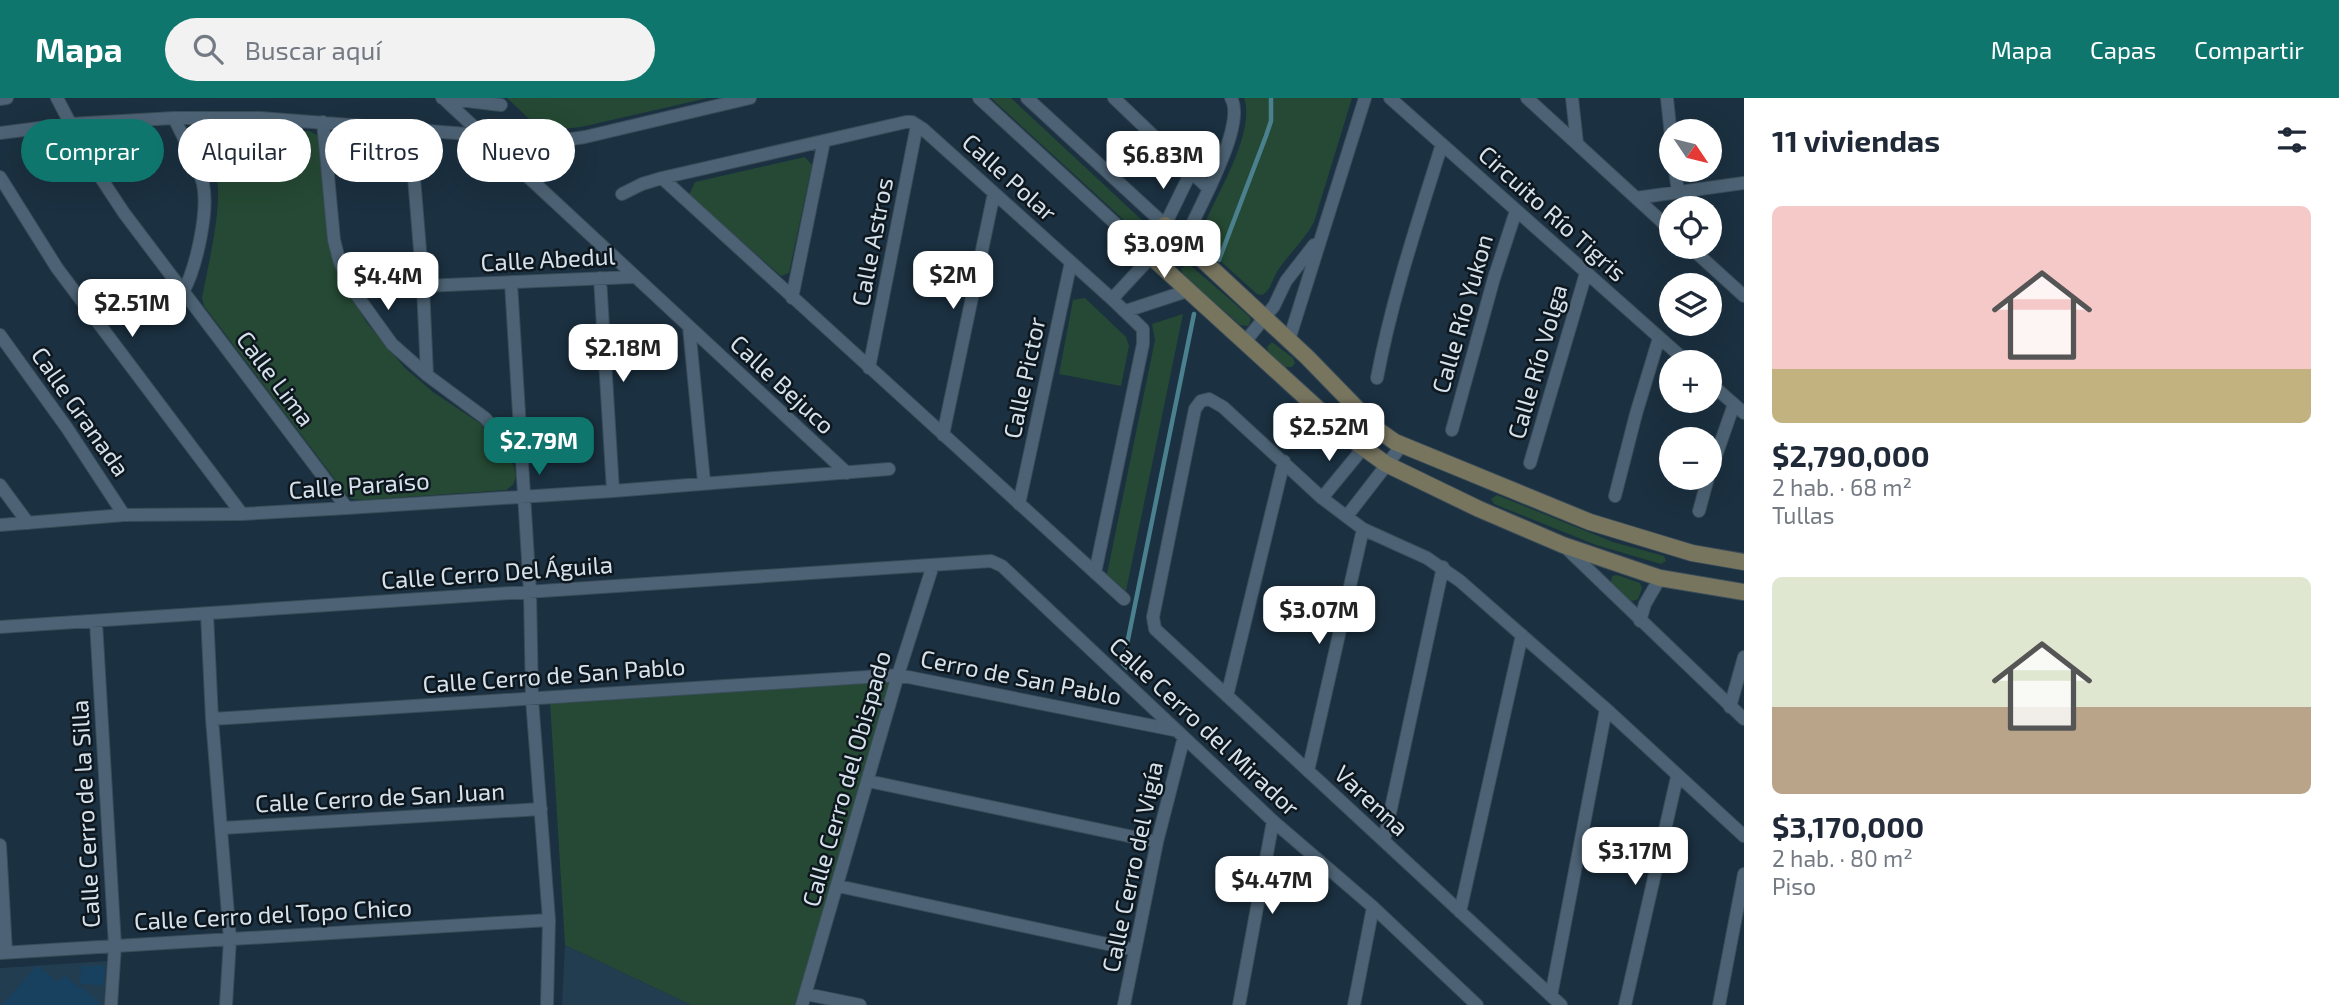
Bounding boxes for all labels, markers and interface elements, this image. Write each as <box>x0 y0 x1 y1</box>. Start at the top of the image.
search box <box>165 18 655 81</box>
text: Mapa <box>35 29 123 69</box>
icon: search <box>189 30 227 68</box>
text: Buscar aquí <box>245 34 382 65</box>
text: Mapa <box>1991 35 2052 64</box>
text: Capas <box>2090 35 2156 64</box>
text: Compartir <box>2194 35 2304 64</box>
chip: Comprar <box>21 119 164 182</box>
chip: Alquilar <box>178 119 311 182</box>
chip: Filtros <box>325 119 443 182</box>
chip: Nuevo <box>457 119 575 182</box>
north arrow <box>1659 119 1722 182</box>
map controls <box>1659 119 1722 490</box>
icon: filters <box>2273 121 2311 159</box>
text: 11 viviendas <box>1772 122 1940 158</box>
street label: Calle Polar <box>957 127 1063 227</box>
pin: $6.83M <box>1106 132 1220 191</box>
street label: Circuito Río Tigris <box>1473 139 1633 287</box>
text: $6.83M <box>1123 140 1203 168</box>
street label: Calle Astros <box>845 175 898 308</box>
button: locate <box>1659 196 1722 259</box>
pin: $3.09M <box>1107 220 1221 280</box>
text: $3.09M <box>1123 229 1205 257</box>
street label: Calle Río Yukon <box>1425 231 1498 396</box>
street label: Calle Abedul <box>480 240 616 277</box>
pin: $4.4M <box>339 252 437 312</box>
pin: $2M <box>919 252 987 311</box>
icon: home <box>1979 252 2105 378</box>
text: $2M <box>929 260 977 288</box>
text: $4.4M <box>353 261 423 289</box>
button: layers <box>1659 273 1722 336</box>
pin: $2.51M <box>75 280 189 339</box>
street label: Calle Río Volga <box>1501 281 1572 442</box>
text: $2.51M <box>94 288 170 316</box>
street label: Calle Pictor <box>996 314 1051 441</box>
pin: $2.18M <box>566 324 680 384</box>
street label: Calle Lima <box>231 325 321 431</box>
street label: Calle Bejuco <box>725 328 841 440</box>
text: $2.18M <box>585 333 661 361</box>
street label: Calle Granada <box>26 341 136 481</box>
button: + <box>1659 350 1722 413</box>
pin: $2.52M <box>1272 404 1386 463</box>
text: $2.52M <box>1289 412 1369 440</box>
pin: $2.79M <box>482 418 596 477</box>
text: $2.79M <box>500 426 578 454</box>
button: − <box>1659 427 1722 490</box>
text: $2,790,000 <box>1772 437 1930 473</box>
street label: Calle Paraíso <box>287 465 430 504</box>
text: 2 hab. · 68 m² <box>1772 473 1912 501</box>
text: Tullas <box>1772 501 1834 529</box>
street label: Calle Cerro Del Águila <box>380 549 614 594</box>
pin: $3.07M <box>1262 587 1376 646</box>
text: $3.07M <box>1279 595 1359 623</box>
icon: home <box>1979 623 2105 749</box>
street label: Calle Cerro del Mirador <box>1104 630 1306 822</box>
street label: Cerro de San Pablo <box>918 643 1124 710</box>
street label: Calle Cerro del Obispado <box>795 647 896 910</box>
street label: Calle Cerro de San Pablo <box>421 651 686 698</box>
street label: Calle Cerro de la Silla <box>64 699 105 929</box>
street label: Varenna <box>1329 758 1415 841</box>
street label: Calle Cerro del Vigía <box>1095 759 1168 975</box>
street label: Calle Cerro de San Juan <box>254 775 506 818</box>
text: $3,170,000 <box>1772 808 1924 844</box>
pin: $3.17M <box>1578 828 1692 887</box>
text: $3.17M <box>1598 836 1672 864</box>
text: 2 hab. · 80 m² <box>1772 844 1913 872</box>
pin: $4.47M <box>1215 856 1329 916</box>
text: $4.47M <box>1231 865 1313 893</box>
text: Piso <box>1772 872 1816 900</box>
street label: Calle Cerro del Topo Chico <box>133 892 413 935</box>

